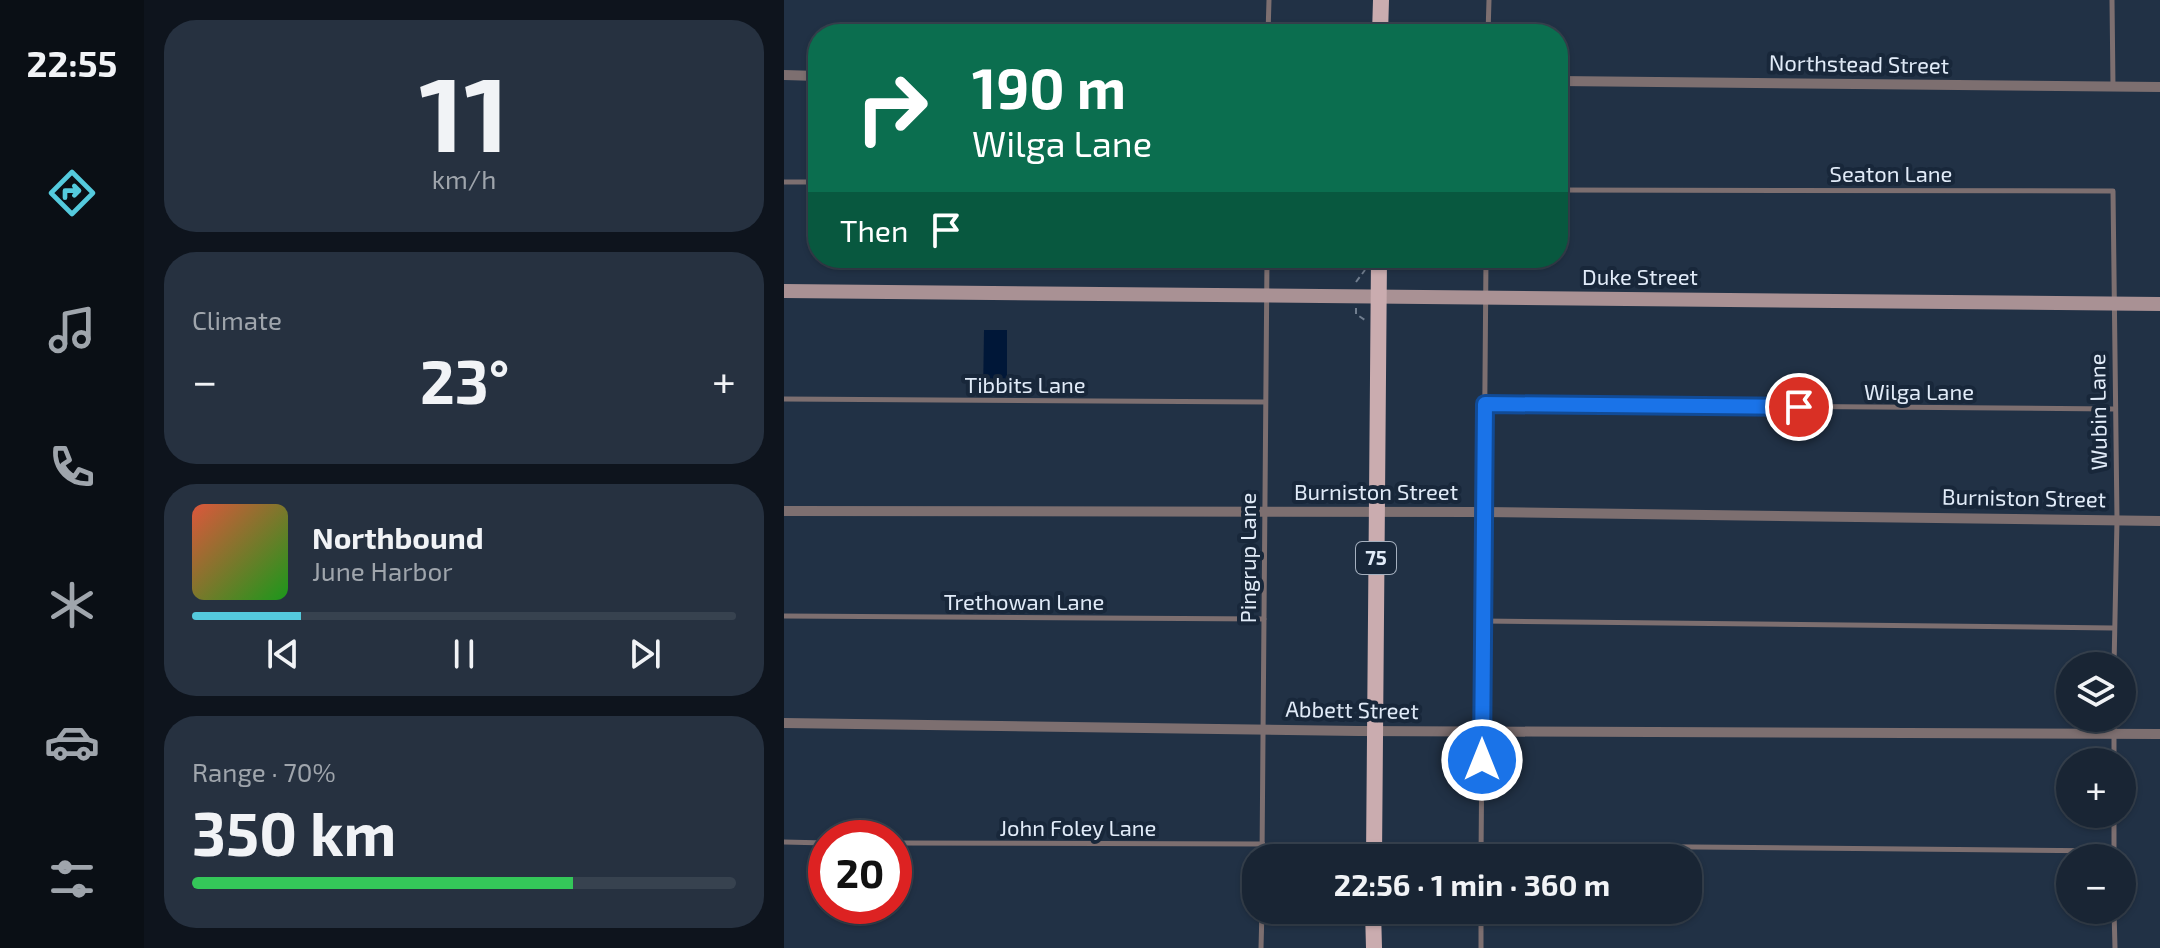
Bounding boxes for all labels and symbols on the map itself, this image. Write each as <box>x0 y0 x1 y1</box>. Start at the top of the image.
street label: Northstead Street <box>1769 48 1949 78</box>
street label: Seaton Lane <box>1830 160 1952 186</box>
street label: Duke Street <box>1582 263 1698 289</box>
street label: Wubin Lane <box>2083 353 2111 471</box>
street label: Tibbits Lane <box>964 371 1086 397</box>
pin <box>1765 373 1833 441</box>
street label: Wilga Lane <box>1864 378 1974 404</box>
street label: Burniston Street <box>1294 478 1458 504</box>
street label: Burniston Street <box>1942 483 2106 511</box>
street label: Pingrup Lane <box>1234 493 1260 623</box>
road number: 75 <box>1356 542 1396 574</box>
street label: Trethowan Lane <box>944 588 1104 614</box>
street label: Abbett Street <box>1285 695 1419 723</box>
position arrow <box>1440 718 1524 802</box>
street label: John Foley Lane <box>1000 814 1156 840</box>
speed limit sign: 20 <box>808 820 912 924</box>

